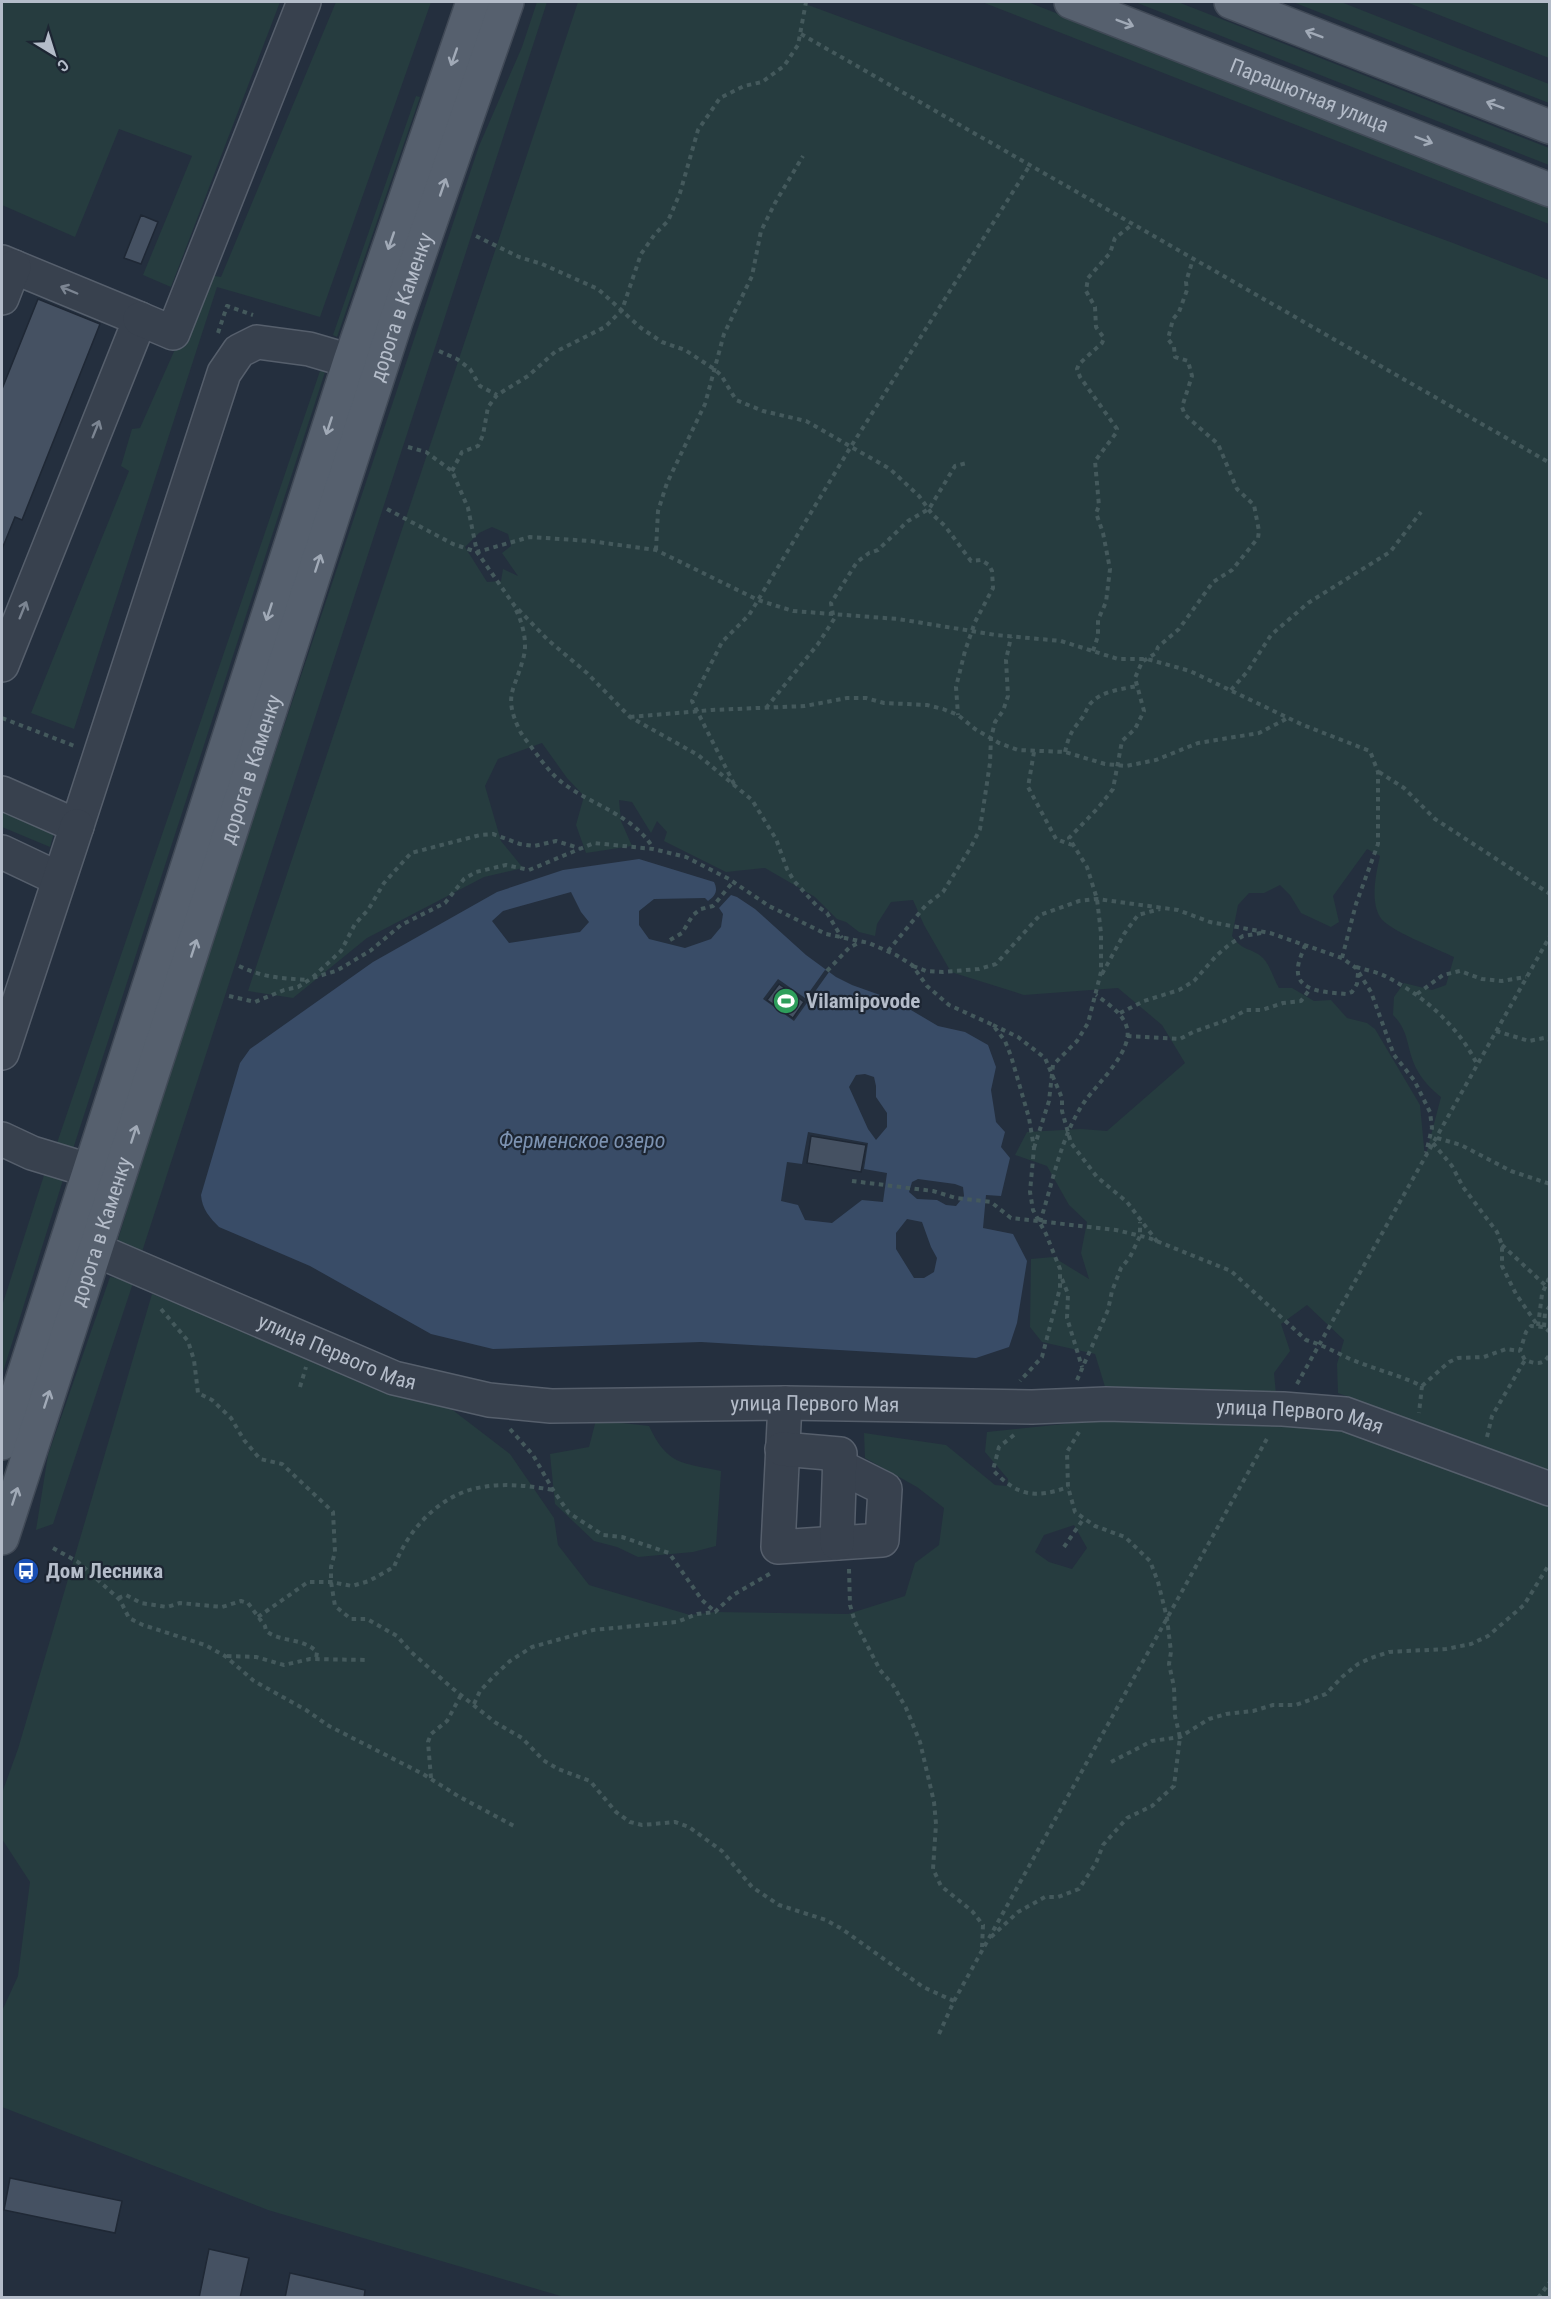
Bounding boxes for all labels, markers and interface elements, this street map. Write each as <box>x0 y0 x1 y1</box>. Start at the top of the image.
one-way arrow <box>1116 18 1134 29</box>
north arrow <box>24 24 84 84</box>
one-way arrow <box>1305 28 1323 39</box>
one-way arrow <box>447 47 458 66</box>
street label: Парашютная улица <box>1226 54 1392 138</box>
text: С <box>53 55 72 76</box>
one-way arrow <box>1486 99 1505 110</box>
one-way arrow <box>1414 136 1433 147</box>
one-way arrow <box>438 178 449 196</box>
street label: дорога в Каменку <box>365 229 438 385</box>
one-way arrow <box>384 231 395 250</box>
one-way arrow <box>61 284 79 295</box>
one-way arrow <box>323 416 334 435</box>
one-way arrow <box>91 421 102 439</box>
one-way arrow <box>313 554 324 573</box>
one-way arrow <box>18 601 29 620</box>
one-way arrow <box>262 602 273 621</box>
street label: дорога в Каменку <box>215 691 286 847</box>
one-way arrow <box>189 939 200 958</box>
sports icon: Vilamipovode <box>771 986 801 1016</box>
place label: Vilamipovode <box>806 989 920 1013</box>
one-way arrow <box>129 1125 140 1144</box>
water label: Ферменское озеро <box>499 1128 665 1153</box>
street label: дорога в Каменку <box>66 1154 137 1309</box>
street label: улица Первого Мая <box>254 1309 418 1395</box>
one-way arrow <box>42 1390 53 1409</box>
street label: улица Первого Мая <box>730 1391 900 1417</box>
street label: улица Первого Мая <box>1216 1395 1387 1439</box>
one-way arrow <box>10 1487 21 1506</box>
bus stop icon: Дом Лесника <box>11 1556 41 1586</box>
place label: Дом Лесника <box>46 1559 163 1583</box>

